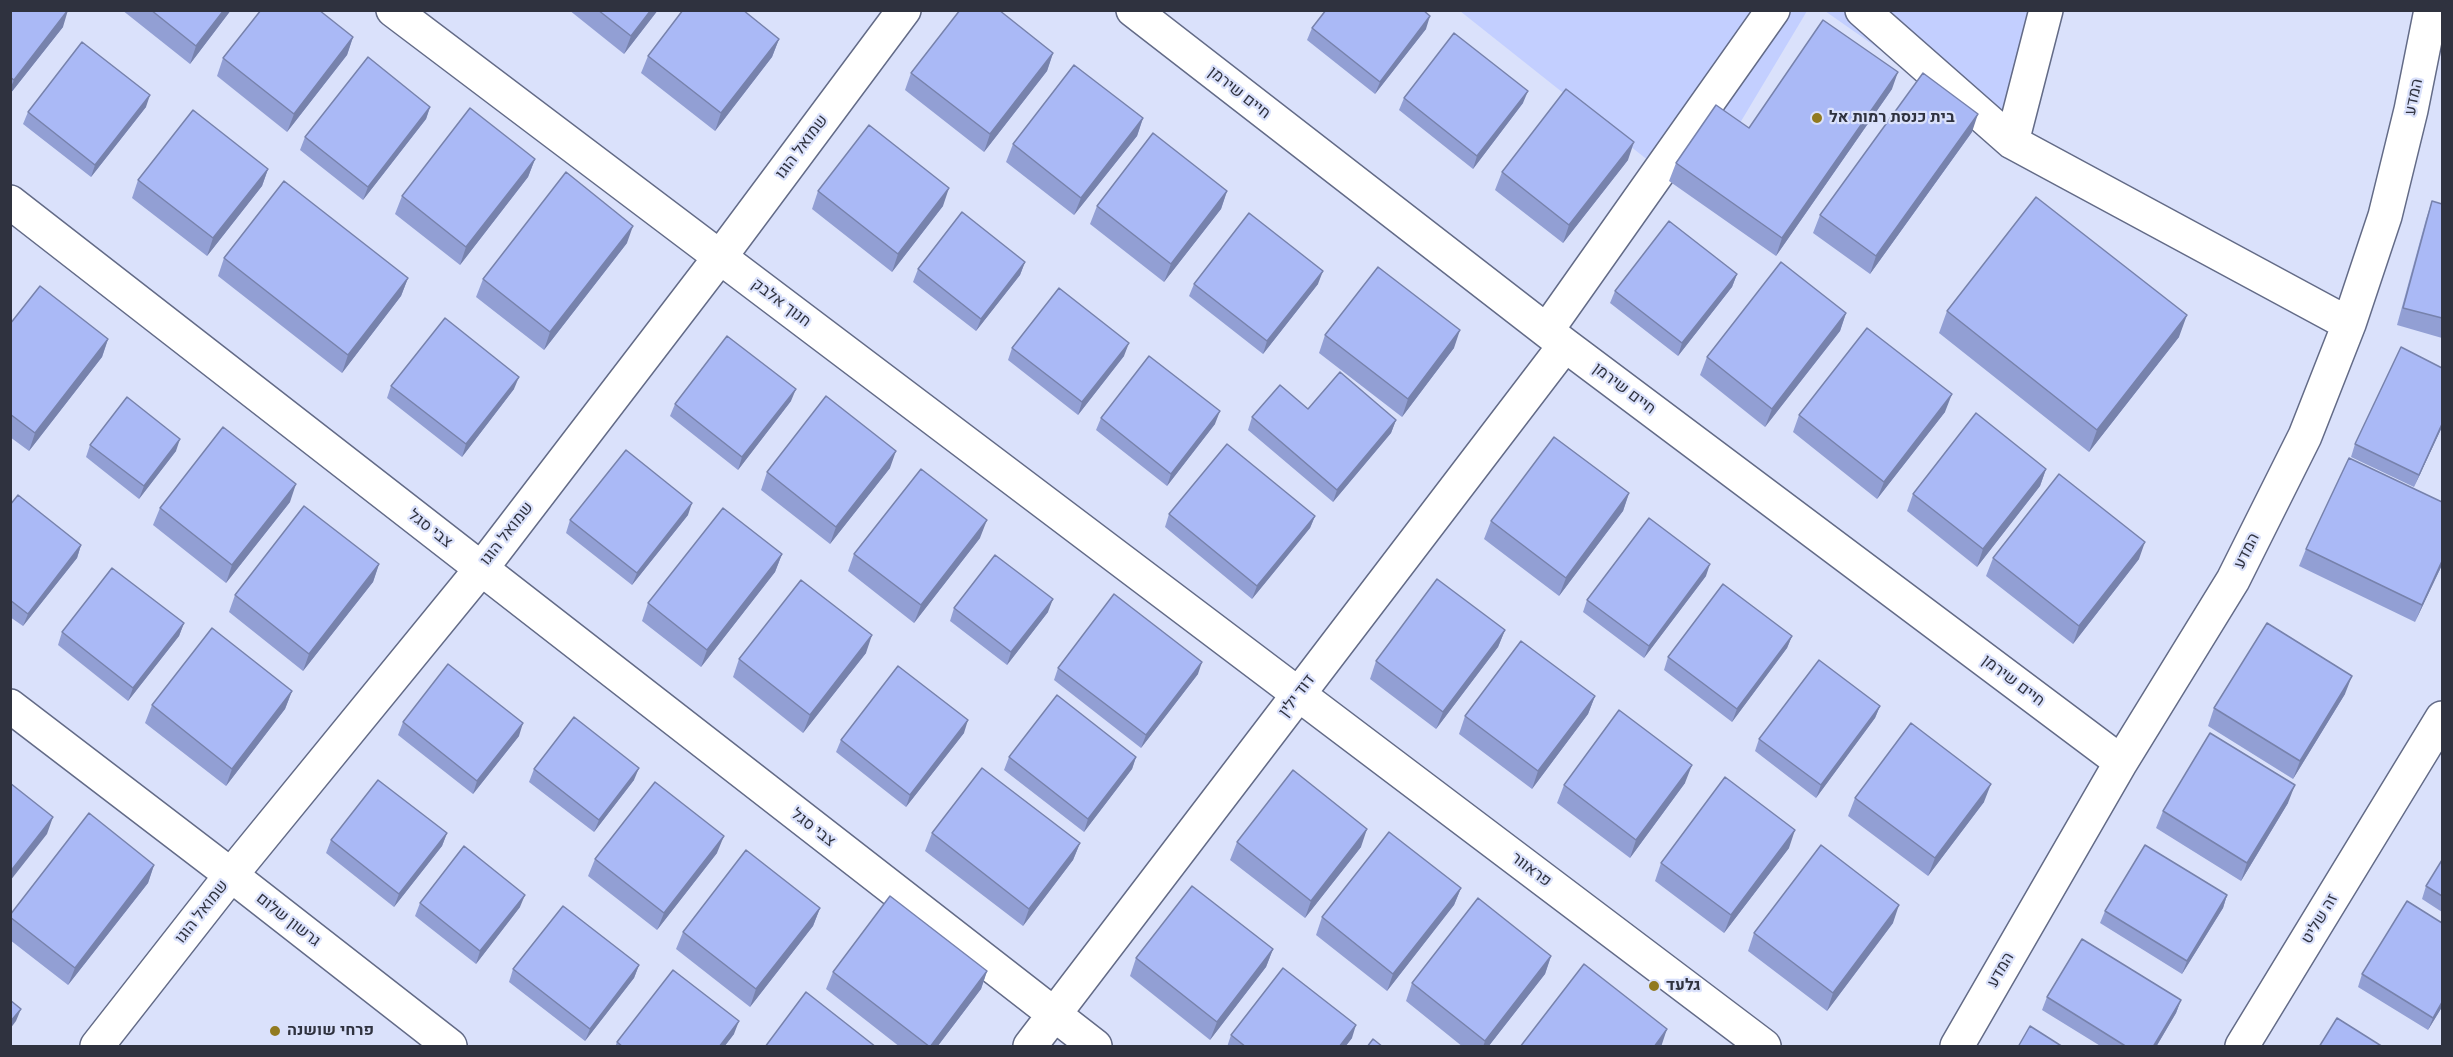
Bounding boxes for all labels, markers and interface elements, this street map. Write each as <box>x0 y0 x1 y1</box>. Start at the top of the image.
street label: חיים שירמן <box>1204 63 1274 123</box>
street label: המדע <box>2401 77 2427 117</box>
place label: בית כנסת רמות אל <box>1829 108 1955 128</box>
street label: שמואל הוגו <box>772 111 832 183</box>
marker: בית כנסת רמות אל <box>1810 111 1824 125</box>
street label: חנוך אלבק <box>748 275 814 331</box>
street label: חיים שירמן <box>1589 359 1659 419</box>
street label: שמואל הוגו <box>476 498 538 570</box>
street label: צבי סגל <box>404 506 456 552</box>
street label: המדע <box>2230 530 2264 572</box>
street label: חיים שירמן <box>1978 651 2048 711</box>
street label: דוד ילין <box>1275 671 1319 721</box>
street label: צבי סגל <box>787 805 839 851</box>
street label: פראוור <box>1507 849 1555 891</box>
street label: שמואל הוגו <box>171 876 233 948</box>
street label: גרשון שלום <box>252 889 324 951</box>
street label: זה שליט <box>2298 891 2342 947</box>
street label: המדע <box>1983 949 2019 991</box>
place label: גלעד <box>1666 976 1701 996</box>
marker: גלעד <box>1647 979 1661 993</box>
place label: פרחי שושנה <box>287 1021 374 1041</box>
marker: פרחי שושנה <box>268 1024 282 1038</box>

